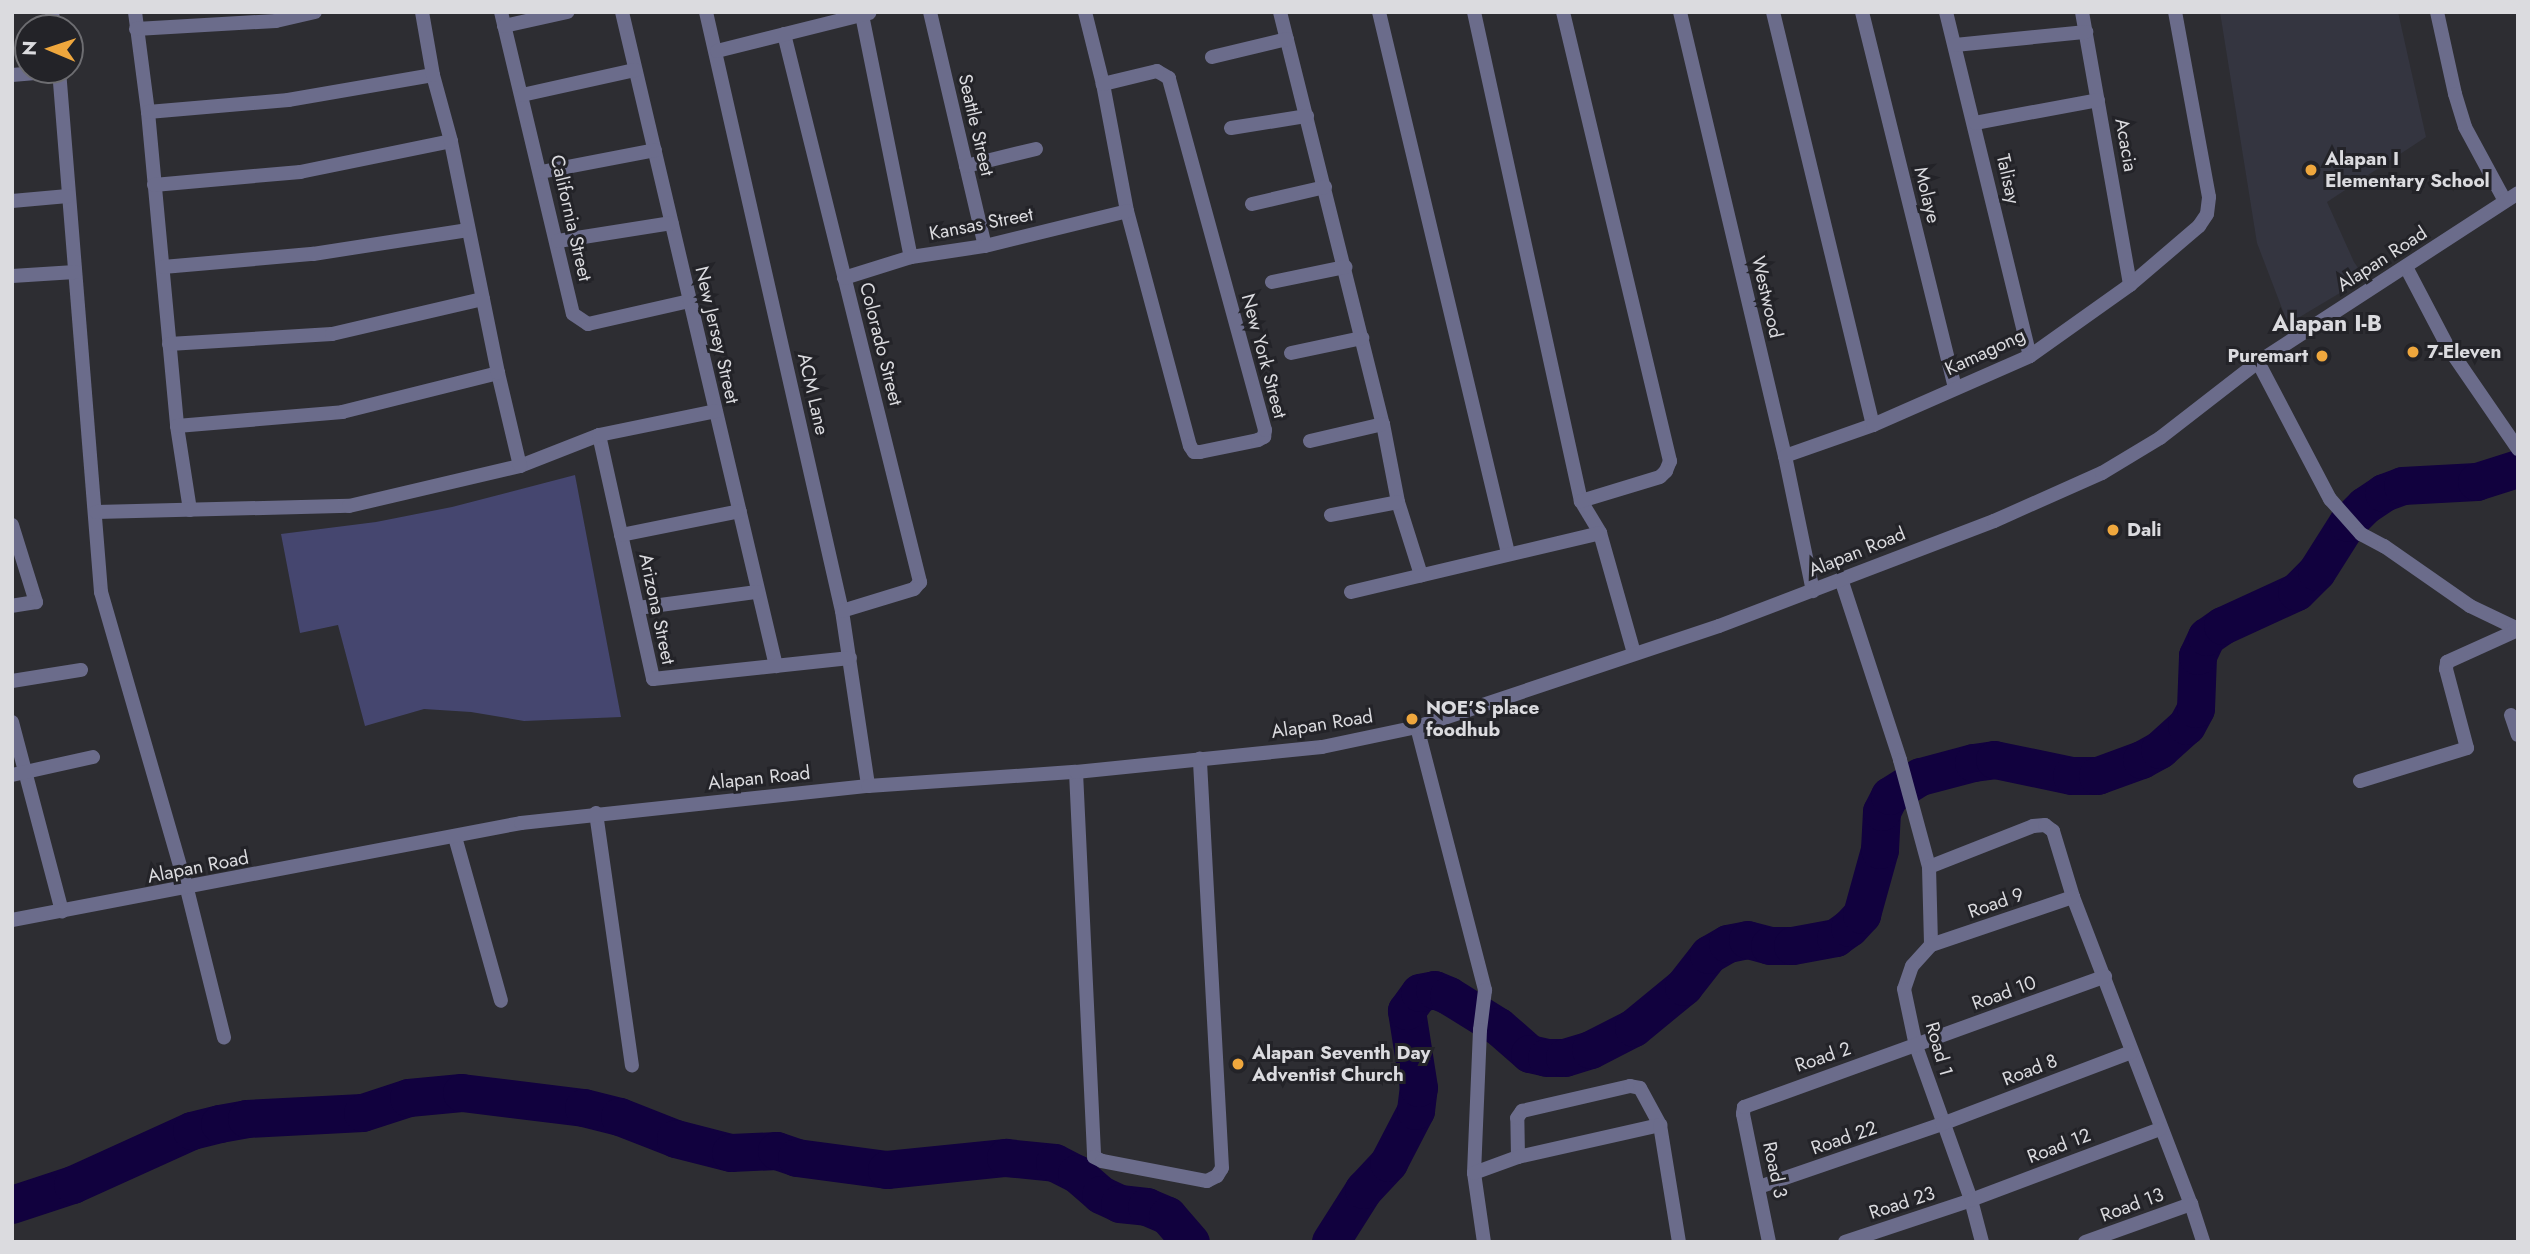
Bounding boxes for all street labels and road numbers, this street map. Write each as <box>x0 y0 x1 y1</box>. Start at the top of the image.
street label: Seattle Street <box>953 72 999 178</box>
street label: Acacia <box>2110 116 2142 174</box>
street label: Talisay <box>1991 152 2025 206</box>
street label: California Street <box>545 153 597 283</box>
street label: Molaye <box>1909 165 1945 225</box>
street label: Kansas Street <box>927 203 1035 245</box>
street label: Alapan Road <box>2333 221 2431 297</box>
street label: Westwood <box>1746 254 1788 340</box>
street label: New Jersey Street <box>690 264 744 406</box>
street label: Colorado Street <box>855 280 907 408</box>
street label: New York Street <box>1236 291 1292 421</box>
street label: Kamagong <box>1941 324 2029 380</box>
street label: ACM Lane <box>792 351 834 437</box>
street label: Alapan Road <box>1805 522 1909 582</box>
street label: Arizona Street <box>634 551 680 667</box>
street label: Alapan Road <box>1270 705 1374 743</box>
street label: Alapan Road <box>707 761 811 795</box>
street label: Alapan Road <box>145 846 251 888</box>
street label: Road 9 <box>1965 883 2027 923</box>
street label: Road 10 <box>1969 971 2039 1015</box>
street label: Road 1 <box>1920 1019 1958 1079</box>
street label: Road 2 <box>1792 1037 1854 1077</box>
street label: Road 8 <box>1999 1049 2061 1091</box>
street label: Road 22 <box>1808 1116 1880 1160</box>
street label: Road 12 <box>2024 1124 2094 1168</box>
street label: Road 3 <box>1758 1140 1792 1200</box>
street label: Road 23 <box>1866 1182 1938 1224</box>
street label: Road 13 <box>2097 1183 2167 1227</box>

